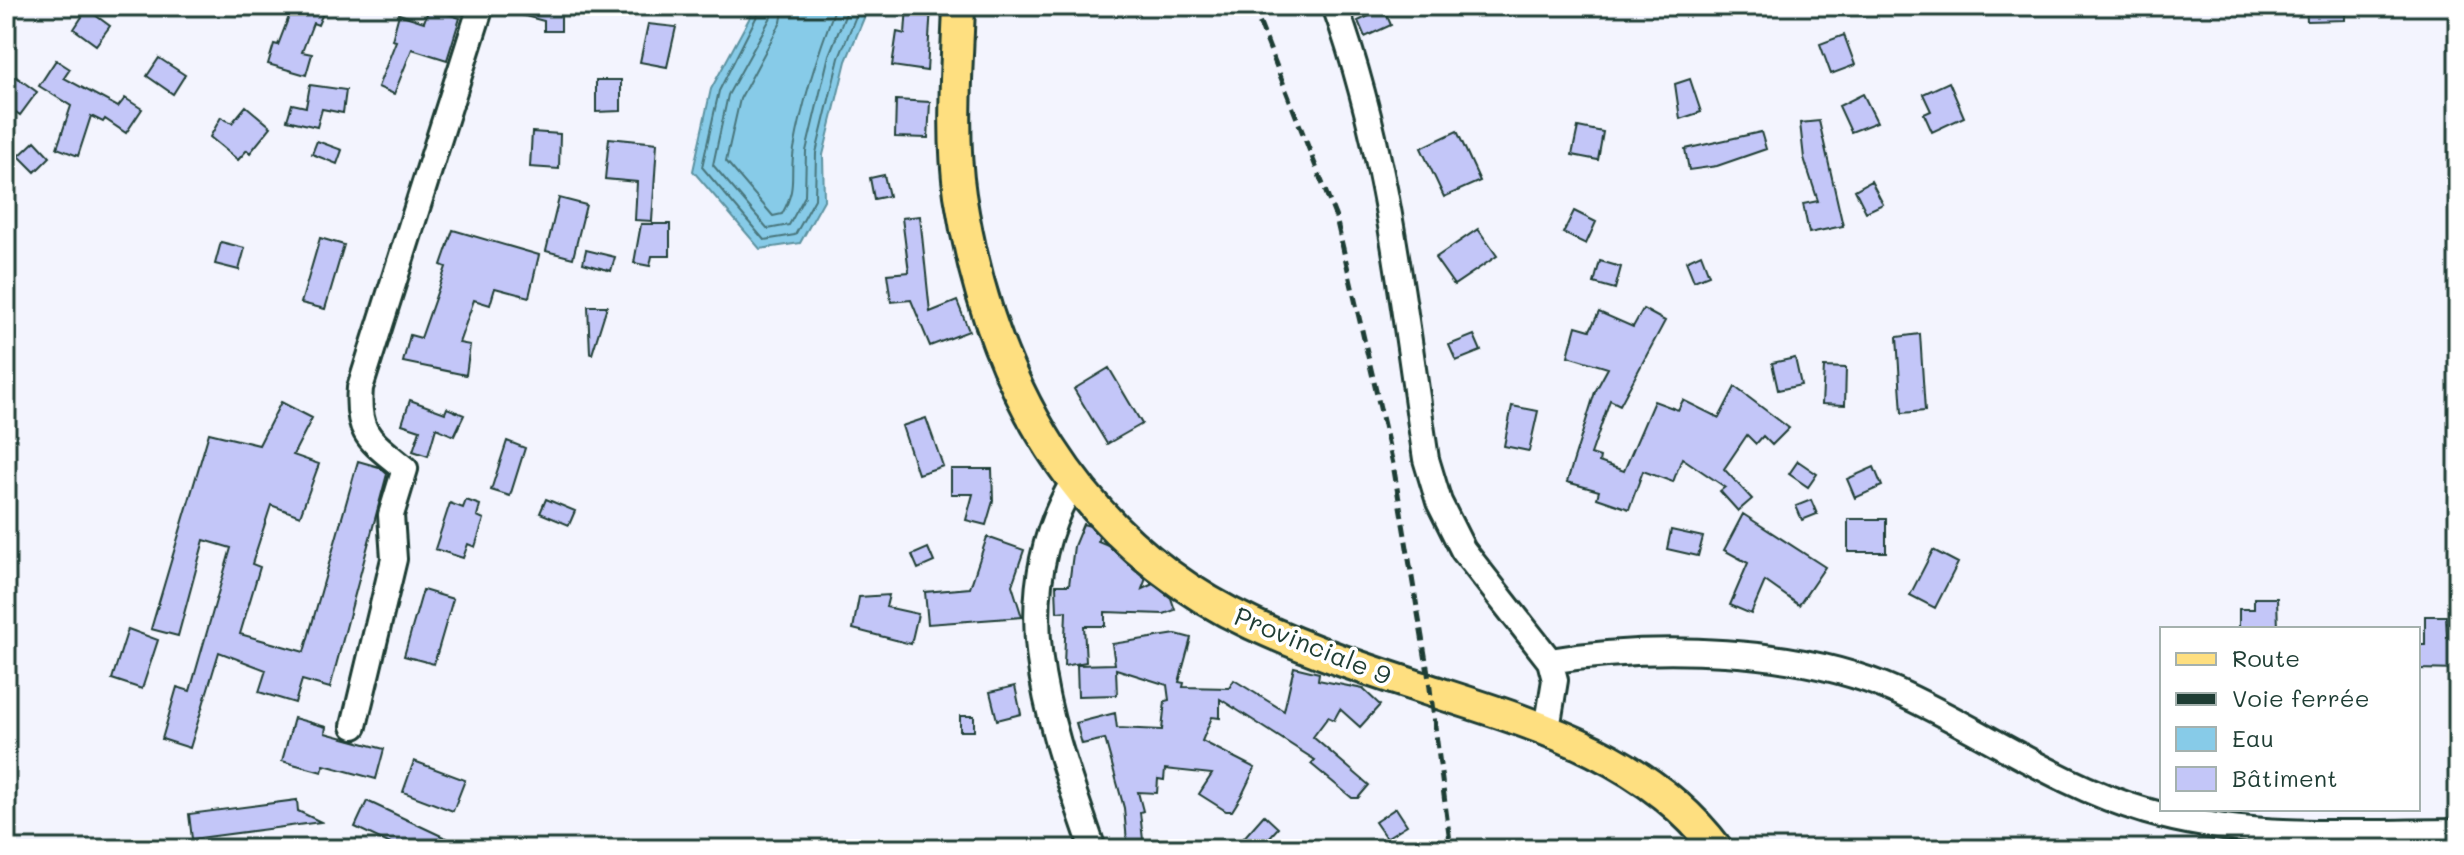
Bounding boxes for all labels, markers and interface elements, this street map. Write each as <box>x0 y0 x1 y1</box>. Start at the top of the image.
street label: Provinciale 9 <box>1230 598 1396 692</box>
legend <box>2160 627 2420 811</box>
text: Route <box>2232 642 2300 673</box>
text: Voie ferrée <box>2232 682 2370 713</box>
text: Eau <box>2232 722 2274 753</box>
text: Bâtiment <box>2232 762 2338 793</box>

